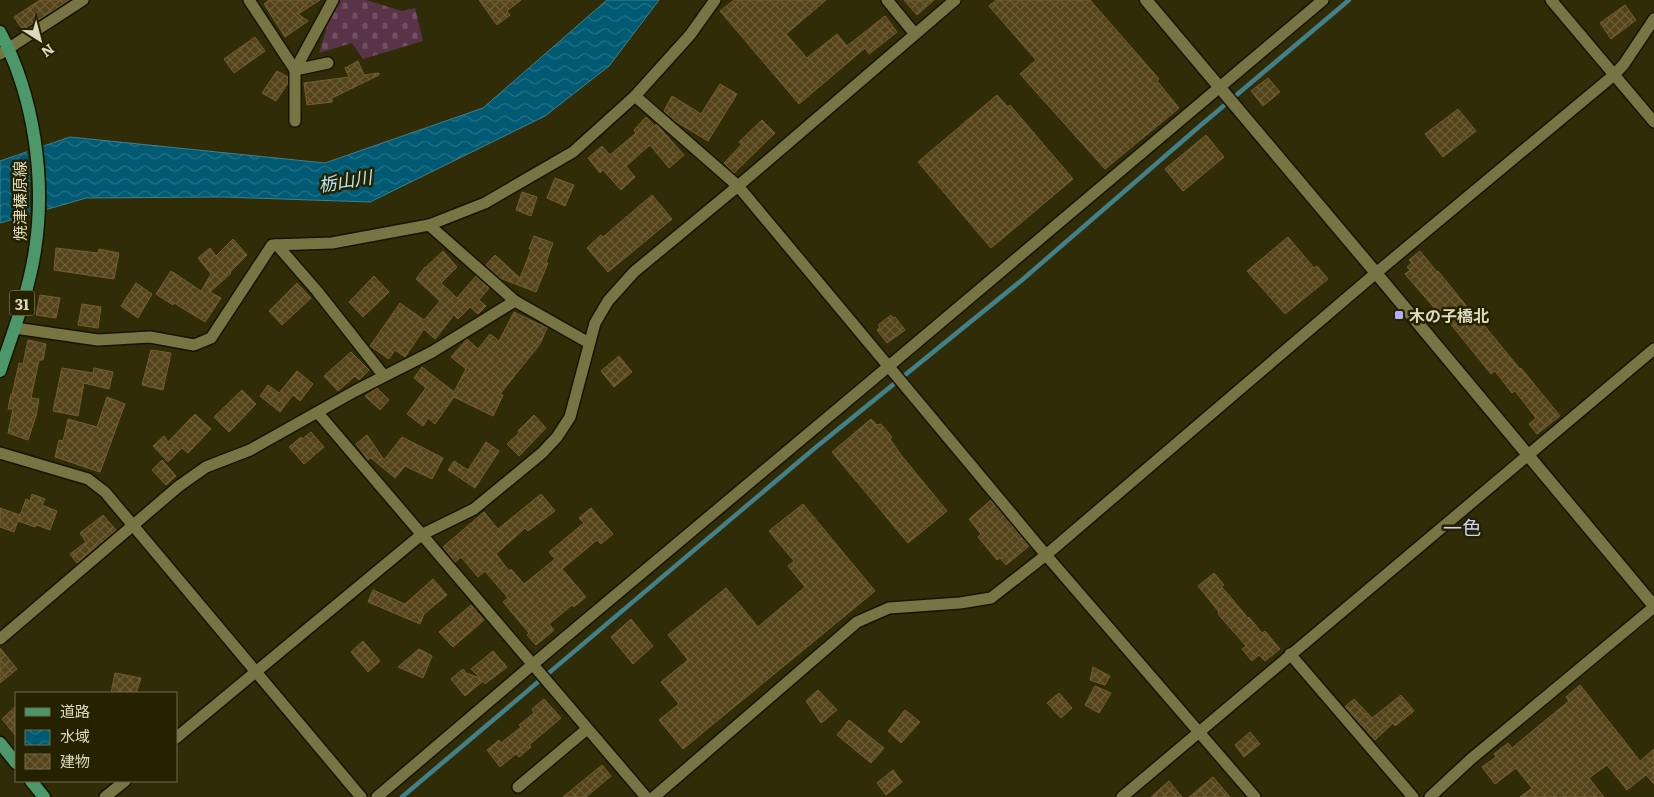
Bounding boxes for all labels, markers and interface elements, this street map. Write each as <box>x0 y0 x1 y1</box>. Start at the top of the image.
north arrow <box>15 15 65 65</box>
text: N <box>37 40 59 63</box>
street label: 焼津榛原線 <box>7 161 31 241</box>
water label: 栃山川 <box>316 162 376 198</box>
road number: 31 <box>10 290 34 316</box>
place label: 木の子橋北 <box>1409 303 1489 327</box>
marker: 木の子橋北 <box>1393 309 1405 321</box>
district label: 一色 <box>1443 513 1481 541</box>
legend <box>15 692 178 782</box>
text: 道路 <box>60 699 90 722</box>
text: 水域 <box>60 724 90 747</box>
text: 建物 <box>60 749 90 772</box>

